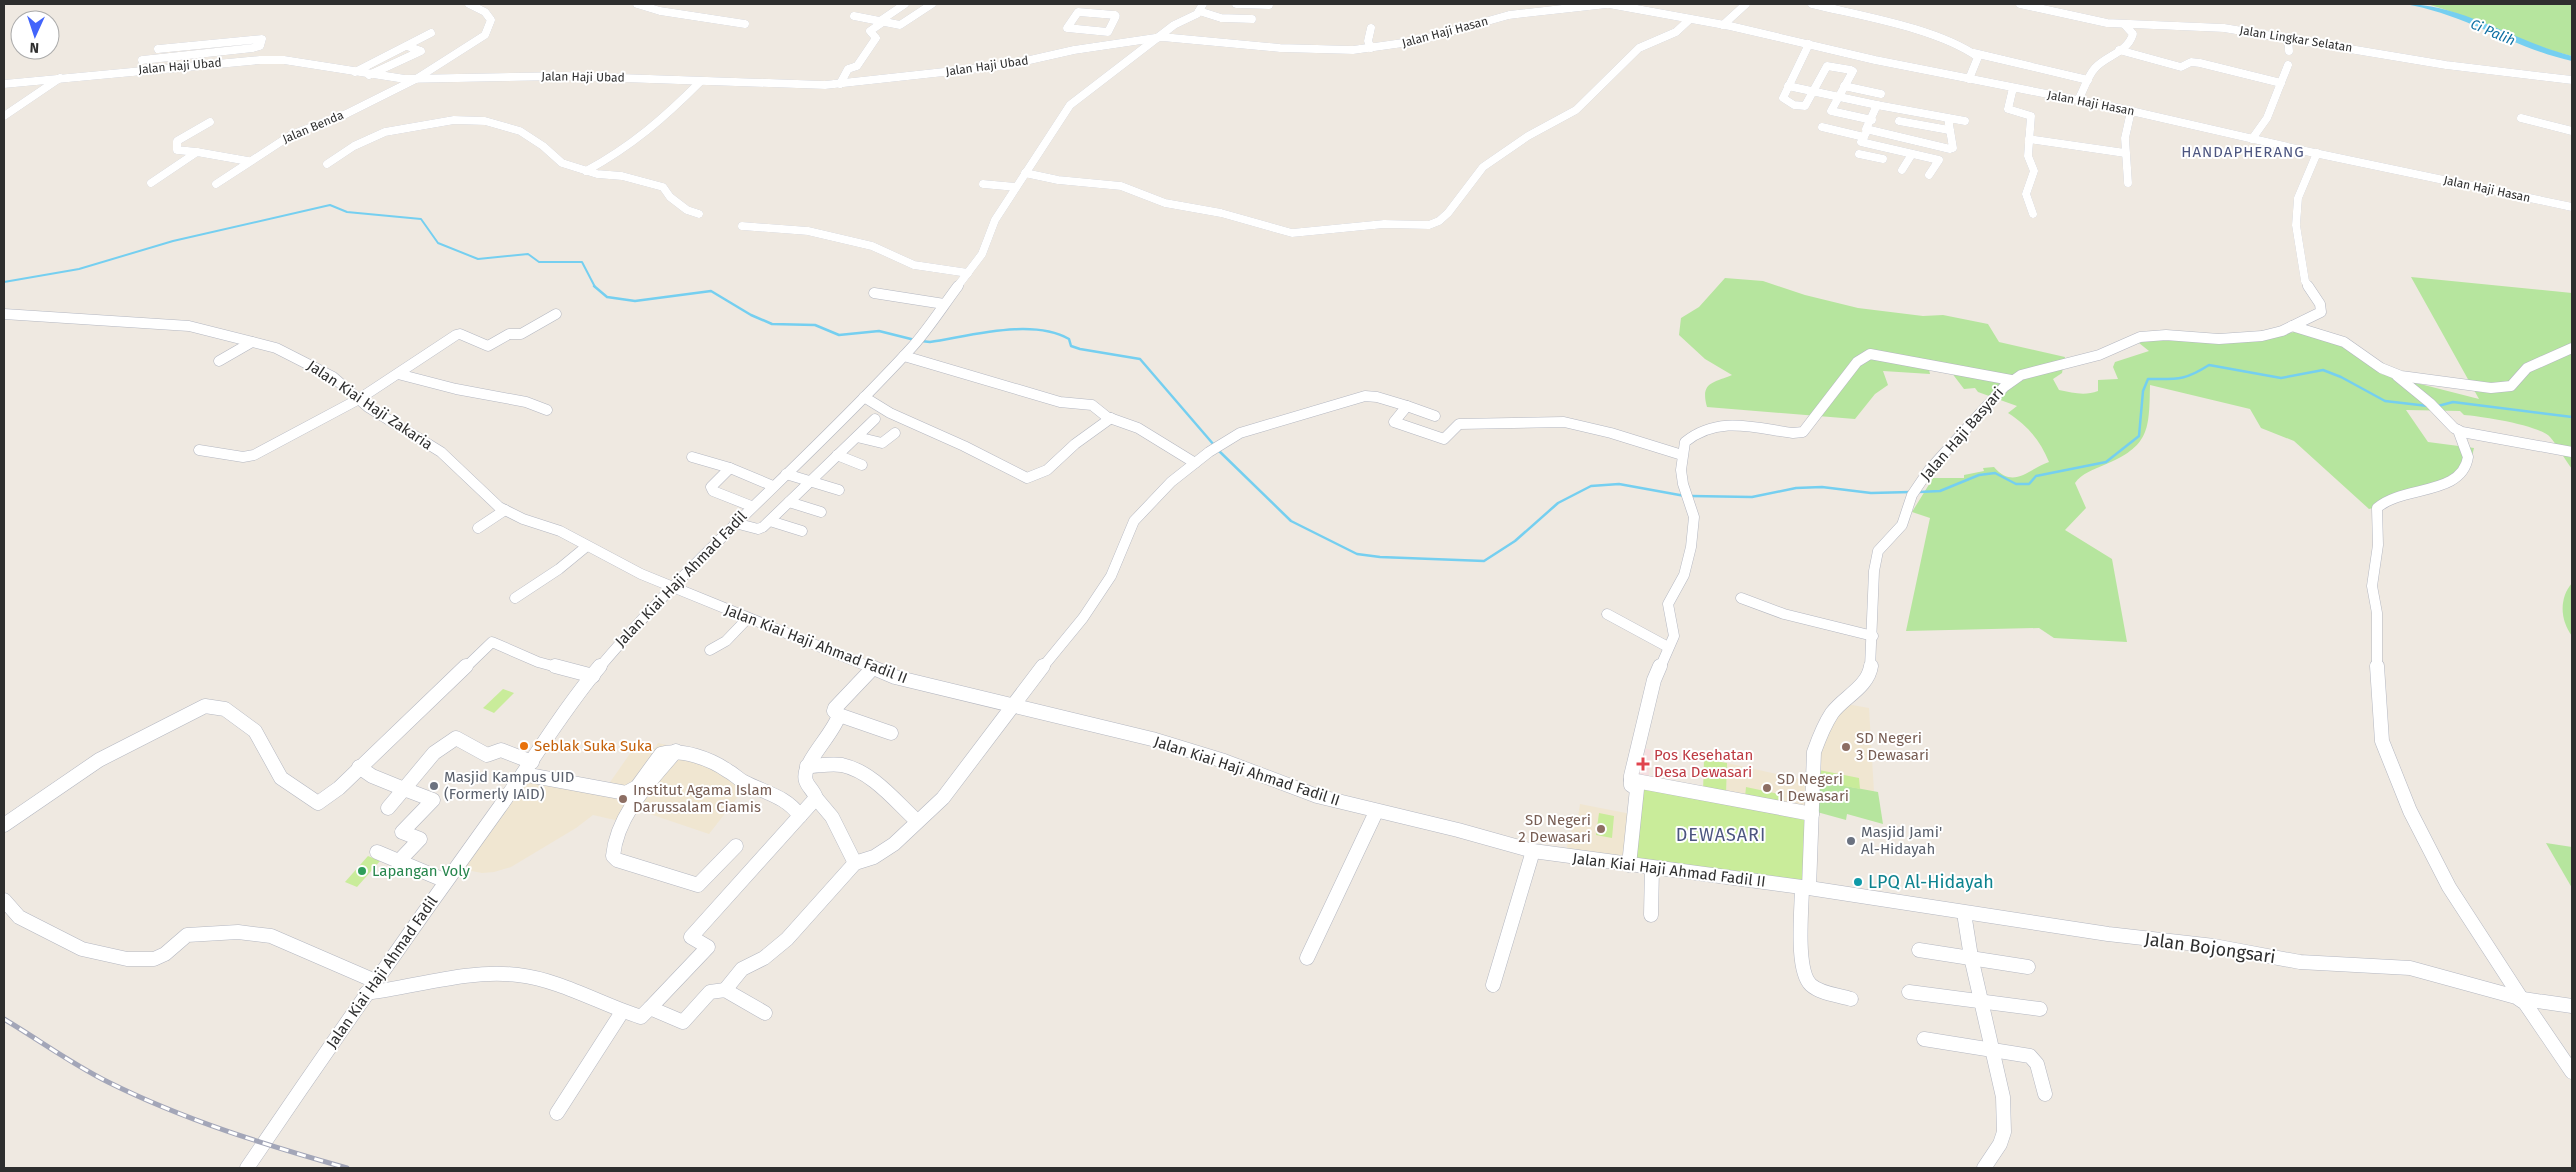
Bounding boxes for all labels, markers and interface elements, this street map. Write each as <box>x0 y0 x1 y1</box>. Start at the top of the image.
north arrow <box>10 10 60 60</box>
street label: Jalan Haji Hasan <box>1401 14 1489 50</box>
water label: Ci Palih <box>2468 15 2518 49</box>
street label: Jalan Lingkar Selatan <box>2239 23 2353 55</box>
text: N <box>29 39 39 56</box>
street label: Jalan Haji Ubad <box>945 53 1029 79</box>
street label: Jalan Haji Ubad <box>138 55 222 77</box>
street label: Jalan Haji Ubad <box>541 69 625 85</box>
street label: Jalan Haji Hasan <box>2046 88 2136 118</box>
street label: Jalan Benda <box>280 108 346 146</box>
district label: HANDAPHERANG <box>2181 143 2305 161</box>
street label: Jalan Haji Hasan <box>2442 173 2532 205</box>
street label: Jalan Kiai Haji Zakaria <box>304 356 436 454</box>
street label: Jalan Haji Basyari <box>1917 384 2007 484</box>
street label: Jalan Kiai Haji Ahmad Fadil <box>612 507 751 651</box>
street label: Jalan Kiai Haji Ahmad Fadil II <box>722 601 910 687</box>
place label: SD Negeri 3 Dewasari <box>1856 729 1929 764</box>
street label: Jalan Kiai Haji Ahmad Fadil II <box>1152 732 1342 810</box>
place label: Seblak Suka Suka <box>534 737 652 755</box>
marker: Seblak Suka Suka <box>518 740 530 752</box>
marker: SD Negeri 3 Dewasari <box>1840 741 1852 753</box>
place label: Pos Kesehatan Desa Dewasari <box>1654 746 1753 781</box>
marker: Pos Kesehatan Desa Dewasari <box>1636 757 1650 771</box>
place label: Masjid Kampus UID (Formerly IAID) <box>444 768 574 803</box>
place label: SD Negeri 1 Dewasari <box>1777 770 1849 805</box>
marker: Masjid Kampus UID (Formerly IAID) <box>428 780 440 792</box>
place label: Institut Agama Islam Darussalam Ciamis <box>633 781 772 816</box>
marker: SD Negeri 1 Dewasari <box>1761 782 1773 794</box>
marker: Institut Agama Islam Darussalam Ciamis <box>617 793 629 805</box>
place label: SD Negeri 2 Dewasari <box>1518 811 1591 846</box>
marker: SD Negeri 2 Dewasari <box>1595 823 1607 835</box>
place label: Masjid Jami' Al-Hidayah <box>1861 823 1942 858</box>
district label: DEWASARI <box>1676 824 1766 846</box>
marker: Masjid Jami' Al-Hidayah <box>1845 835 1857 847</box>
street label: Jalan Kiai Haji Ahmad Fadil II <box>1571 849 1767 891</box>
place label: Lapangan Voly <box>372 862 471 880</box>
marker: Lapangan Voly <box>356 865 368 877</box>
place label: LPQ Al-Hidayah <box>1868 871 1994 893</box>
marker: LPQ Al-Hidayah <box>1852 876 1864 888</box>
street label: Jalan Kiai Haji Ahmad Fadil <box>323 892 442 1051</box>
street label: Jalan Bojongsari <box>2143 928 2277 968</box>

